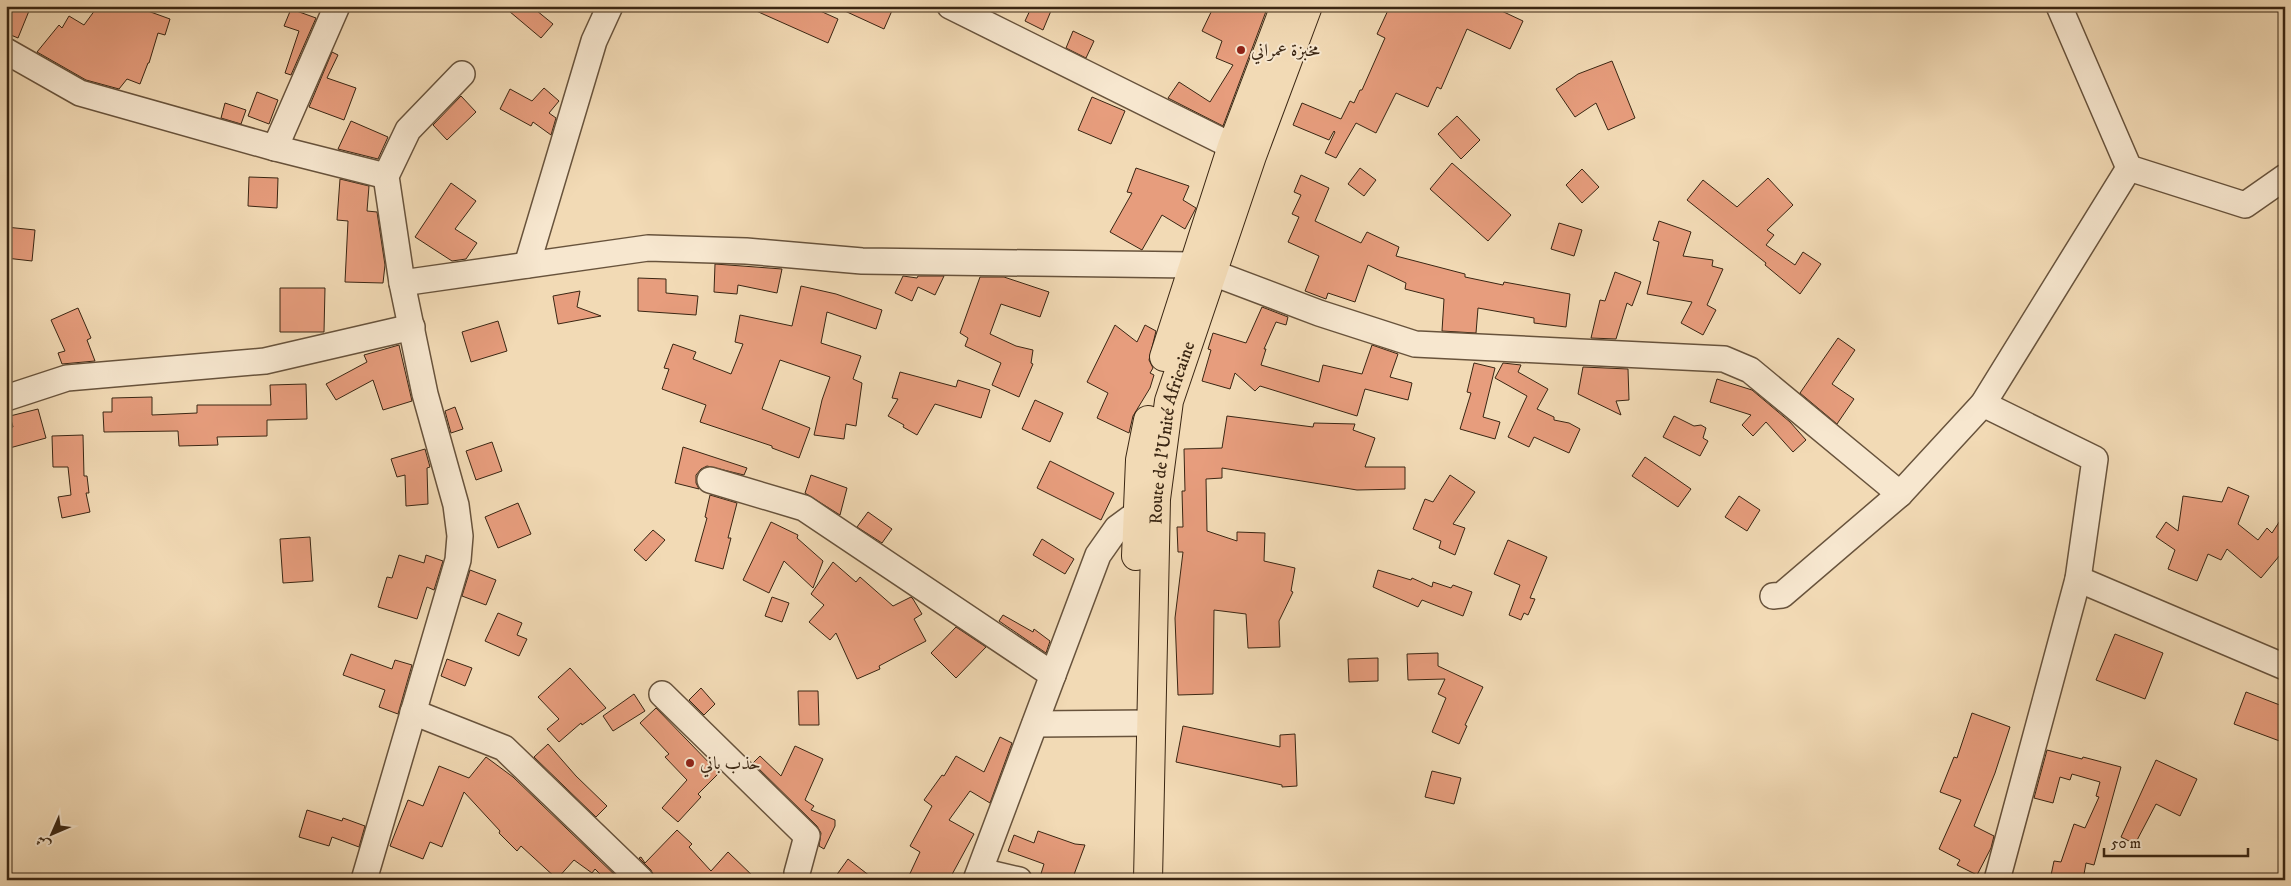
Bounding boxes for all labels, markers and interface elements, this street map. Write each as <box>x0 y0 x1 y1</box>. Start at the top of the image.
place label: مخبزة عمراني <box>1251 40 1320 65</box>
marker: مخبزة عمراني <box>1235 44 1247 56</box>
street label: Route de l'Unité Africaine <box>1145 339 1200 525</box>
place label: حذب باني <box>700 753 761 778</box>
marker: حذب باني <box>684 757 696 769</box>
north arrow <box>28 808 78 858</box>
scale bar <box>2104 826 2247 858</box>
text: ش <box>32 831 55 854</box>
text: 50 m <box>2111 834 2141 853</box>

